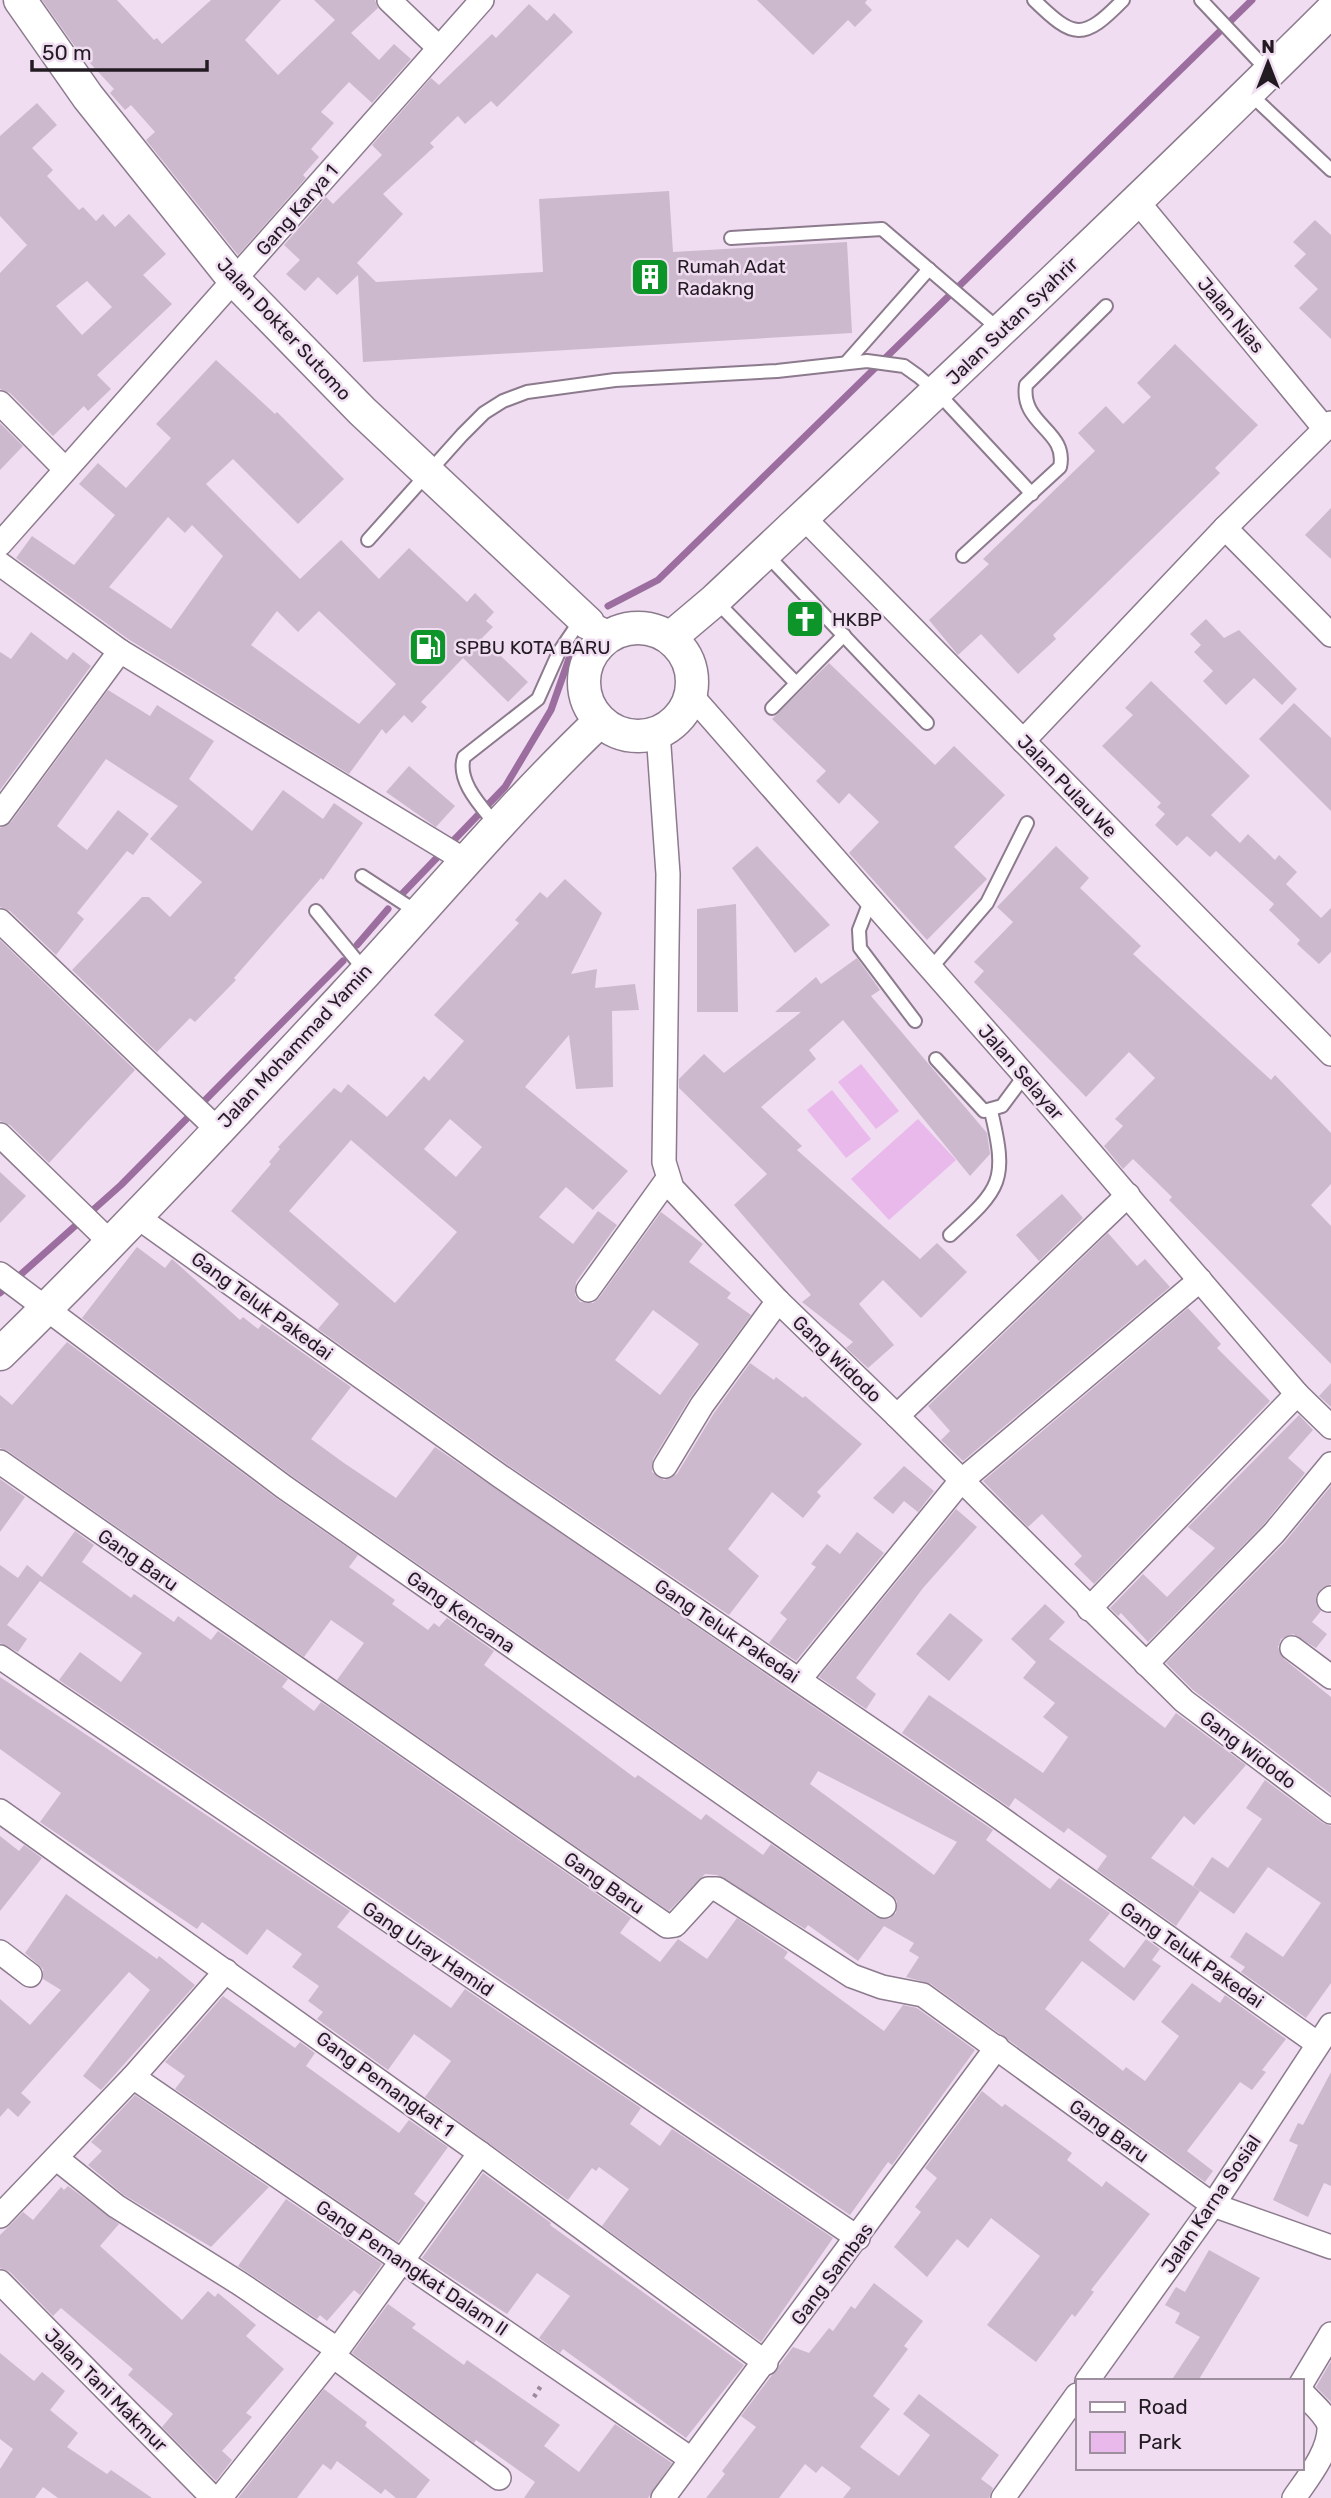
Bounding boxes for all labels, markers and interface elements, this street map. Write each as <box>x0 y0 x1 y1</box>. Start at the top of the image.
scale bar <box>32 28 206 72</box>
north arrow <box>1233 28 1303 98</box>
text: N <box>1261 35 1275 58</box>
text: 50 m <box>42 40 92 65</box>
street label: Gang Karya 1 <box>251 160 343 260</box>
street label: Jalan Sutan Syahrir <box>941 252 1083 390</box>
street label: Jalan Dokter Sutomo <box>212 253 356 405</box>
place label: Rumah Adat Radakng <box>677 255 786 300</box>
building icon: Rumah Adat Radakng <box>629 256 671 298</box>
street label: Jalan Nias <box>1193 272 1269 358</box>
church icon: HKBP <box>784 598 826 640</box>
place label: HKBP <box>832 608 882 631</box>
fuel station icon: SPBU KOTA BARU <box>407 626 449 668</box>
place label: SPBU KOTA BARU <box>455 636 611 659</box>
street label: Jalan Pulau We <box>1012 730 1122 842</box>
street label: Jalan Mohammad Yamin <box>213 959 377 1133</box>
street label: Jalan Selayar <box>973 1020 1069 1125</box>
street label: Gang Teluk Pakedai <box>187 1247 337 1365</box>
street label: Gang Widodo <box>788 1311 886 1407</box>
street label: Gang Baru <box>93 1524 183 1596</box>
street label: Gang Kencana <box>402 1566 520 1658</box>
street label: Gang Teluk Pakedai <box>650 1574 804 1688</box>
street label: Gang Widodo <box>1195 1706 1301 1794</box>
street label: Gang Baru <box>559 1847 649 1919</box>
street label: Gang Uray Hamid <box>358 1897 498 2001</box>
street label: Gang Teluk Pakedai <box>1116 1897 1268 2013</box>
street label: Gang Pemangkat 1 <box>312 2026 458 2142</box>
street label: Gang Baru <box>1065 2094 1153 2168</box>
street label: Jalan Karna Sosial <box>1156 2131 1266 2277</box>
street label: Gang Pemangkat Dalam II <box>312 2195 512 2341</box>
street label: Gang Sambas <box>786 2219 878 2329</box>
street label: Jalan Tani Makmur <box>40 2324 173 2457</box>
legend <box>1076 2379 1303 2470</box>
text: Road <box>1138 2394 1188 2419</box>
text: Park <box>1138 2429 1182 2454</box>

